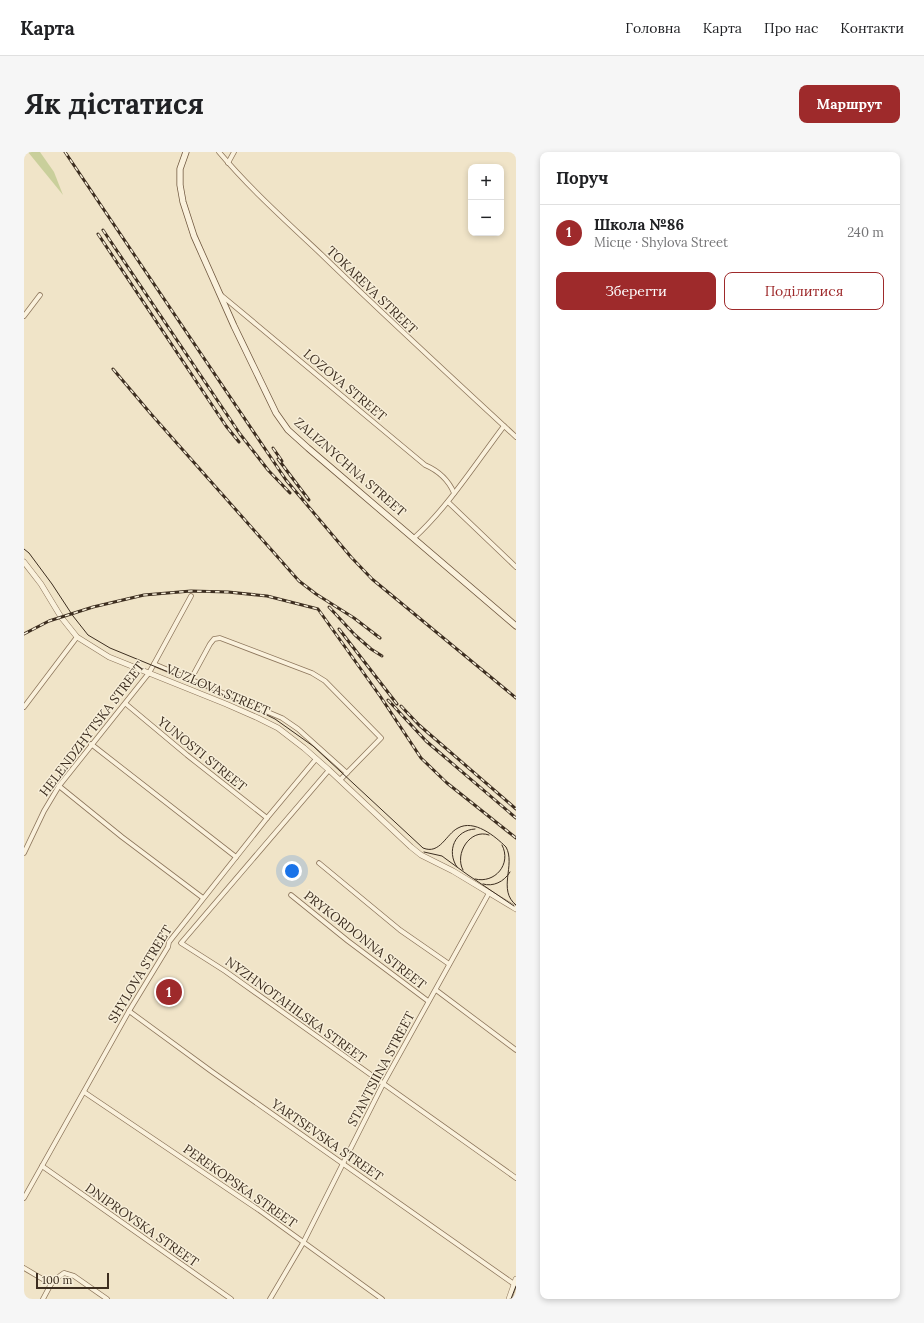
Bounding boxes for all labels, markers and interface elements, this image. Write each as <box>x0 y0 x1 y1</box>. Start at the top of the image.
text: Карта <box>20 16 75 40</box>
text: Головна <box>625 19 681 37</box>
text: Карта <box>703 19 742 37</box>
text: Про нас <box>764 19 818 37</box>
text: Контакти <box>840 19 904 37</box>
button: Маршрут <box>799 85 900 123</box>
text: Як дістатися <box>24 86 204 122</box>
map controls <box>468 164 504 236</box>
button: + <box>468 164 504 200</box>
text: Поруч <box>556 167 608 189</box>
button: − <box>468 200 504 236</box>
text: Школа №86 <box>594 215 684 234</box>
text: 1 <box>566 224 572 241</box>
text: 240 m <box>847 224 884 241</box>
text: Місце · Shylova Street <box>594 234 728 251</box>
street label: TOKAREVA STREET <box>323 242 421 338</box>
button: Зберегти <box>556 272 716 310</box>
button: Поділитися <box>724 272 884 310</box>
street label: LOZOVA STREET <box>300 345 391 425</box>
street label: ZALIZNYCHNA STREET <box>291 414 410 521</box>
street label: HELENDZHYTSKA STREET <box>36 658 149 800</box>
street label: VUZLOVA STREET <box>162 660 273 720</box>
street label: YUNOSTI STREET <box>153 712 251 796</box>
your location <box>282 861 302 881</box>
street label: PRYKORDONNA STREET <box>300 887 430 993</box>
street label: SHYLOVA STREET <box>104 921 176 1026</box>
street label: NYZHNOTAHILSKA STREET <box>222 953 371 1067</box>
pin: 1 <box>156 977 182 1007</box>
street label: STANTSIINA STREET <box>344 1008 419 1129</box>
street label: YARTSEVSKA STREET <box>267 1094 387 1185</box>
street label: PEREKOPSKA STREET <box>180 1140 301 1232</box>
street label: DNIPROVSKA STREET <box>82 1179 203 1271</box>
scale bar <box>36 1271 109 1290</box>
text: 100 m <box>42 1273 72 1287</box>

